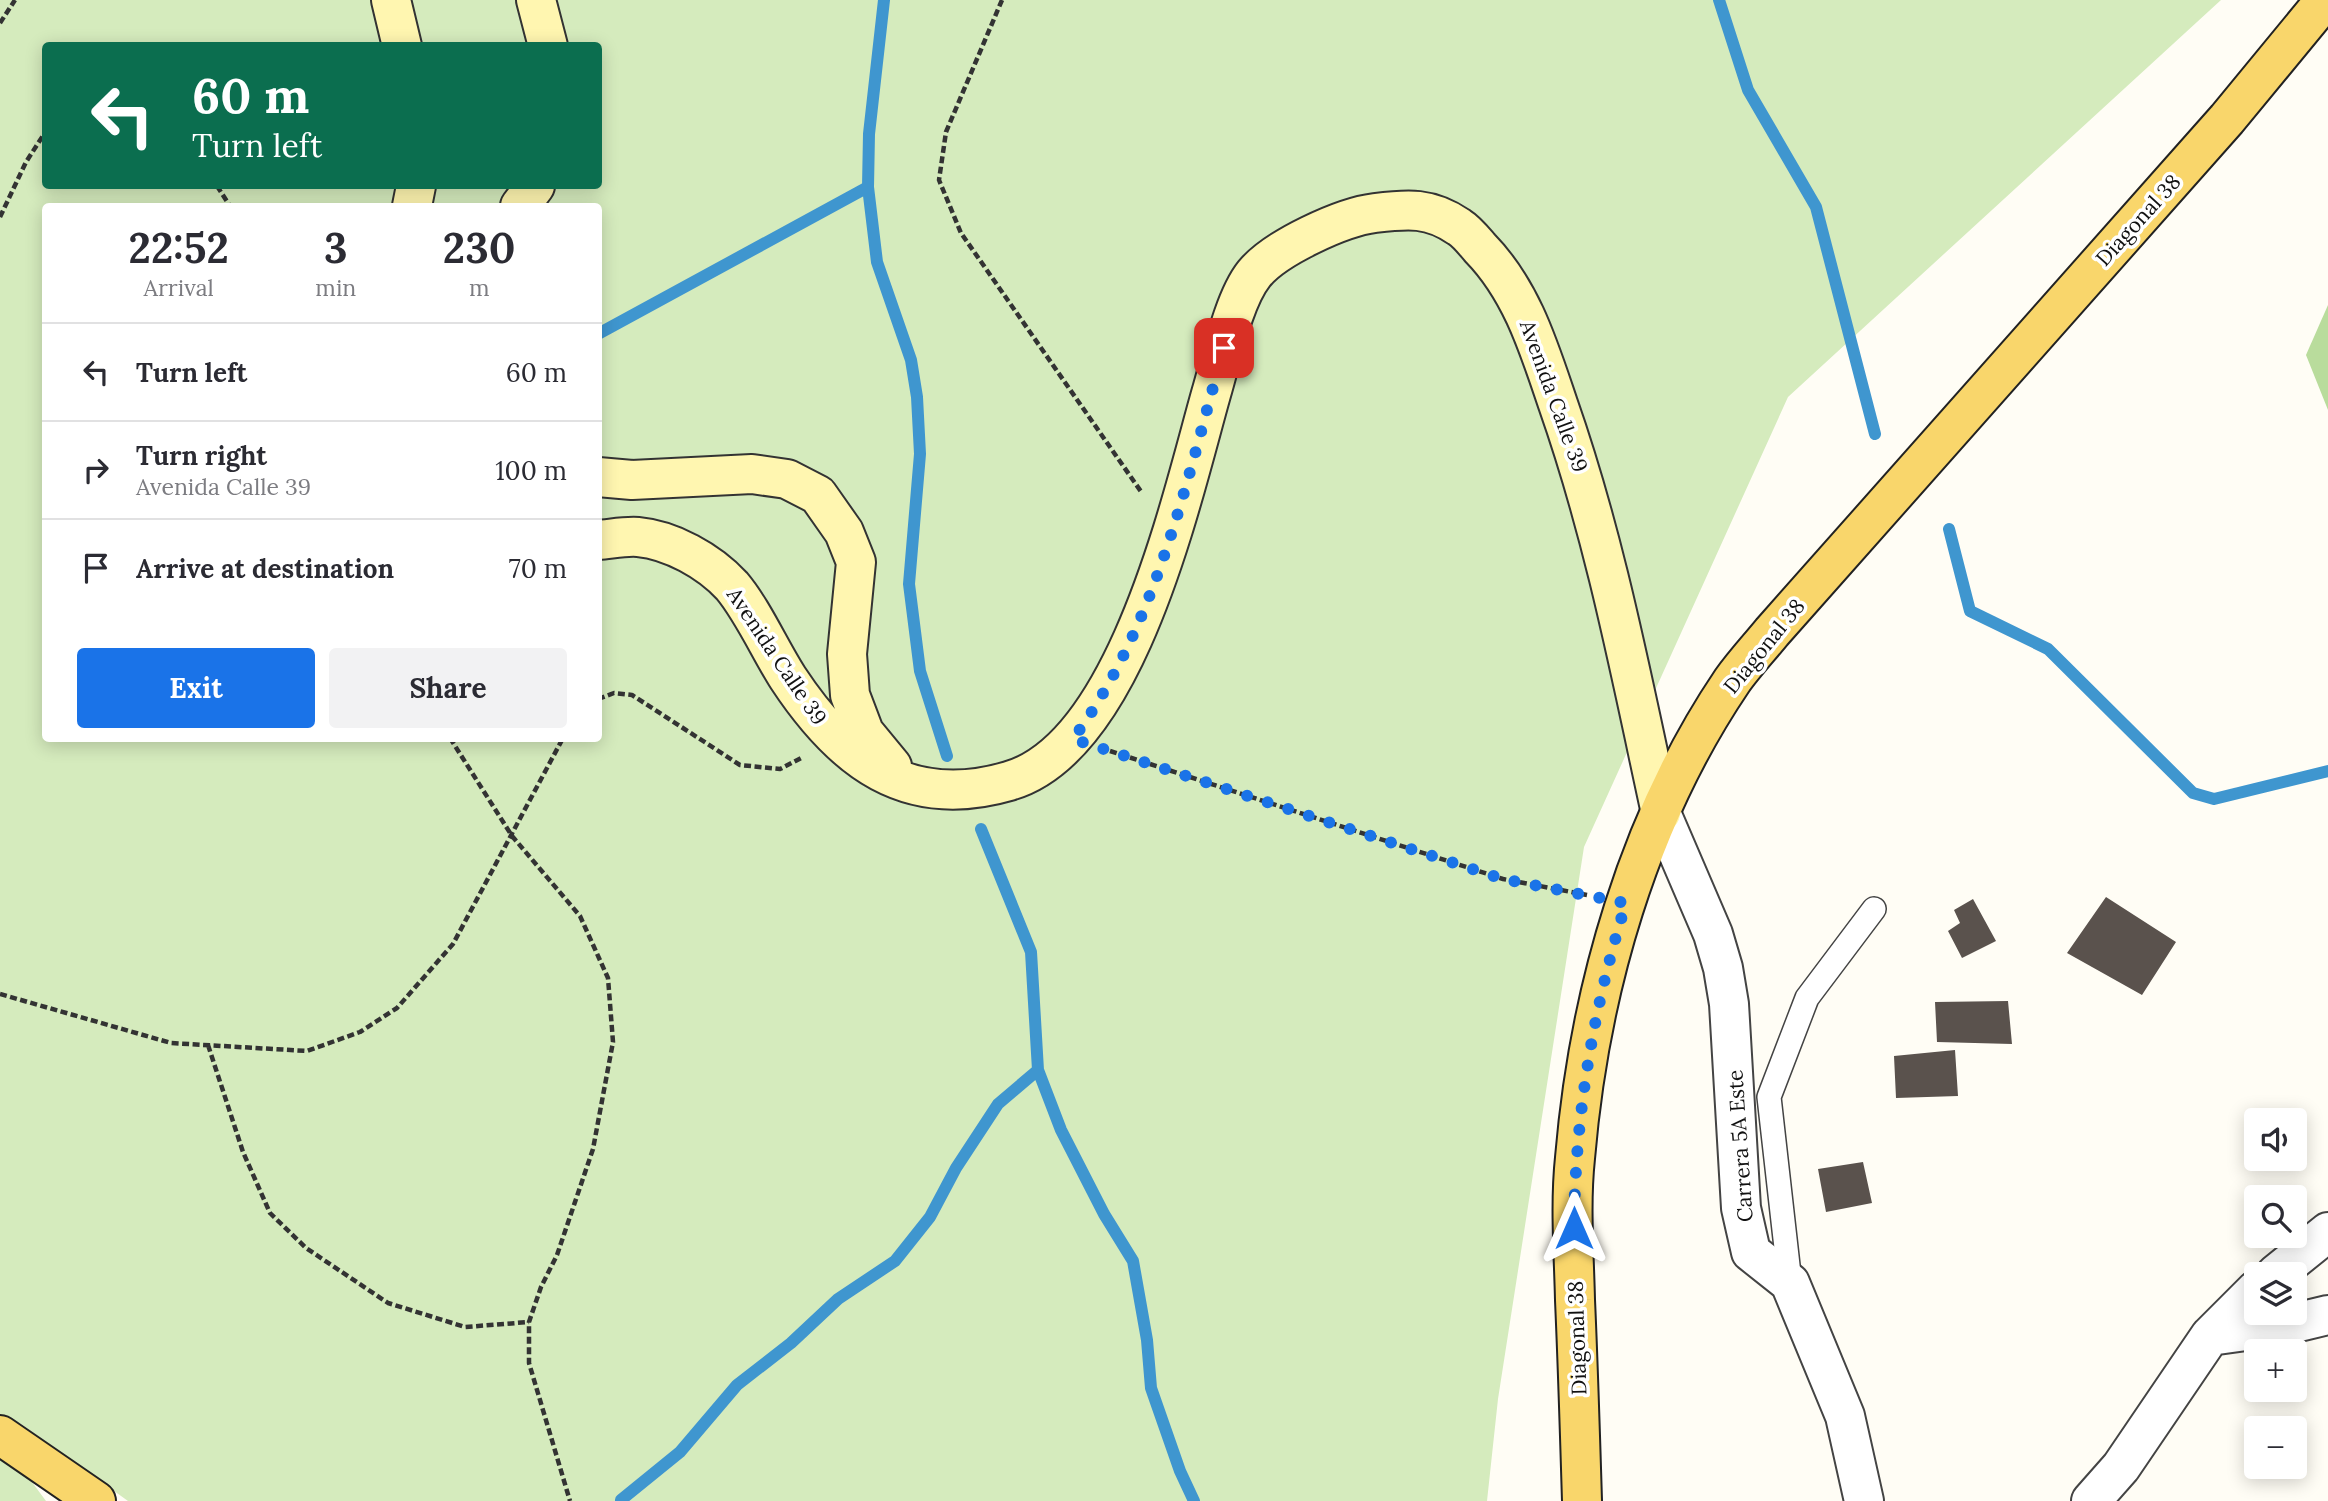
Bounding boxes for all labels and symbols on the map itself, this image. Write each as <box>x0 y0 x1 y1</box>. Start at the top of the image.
street label: Diagonal 38 <box>2090 168 2186 272</box>
street label: Avenida Calle 39 <box>1514 315 1594 476</box>
pin <box>1194 318 1254 378</box>
street label: Avenida Calle 39 <box>721 581 833 730</box>
street label: Diagonal 38 <box>1717 593 1811 699</box>
street label: Carrera 5A Este <box>1721 1069 1759 1223</box>
position arrow <box>1537 1191 1611 1265</box>
street label: Diagonal 38 <box>1562 1280 1592 1396</box>

